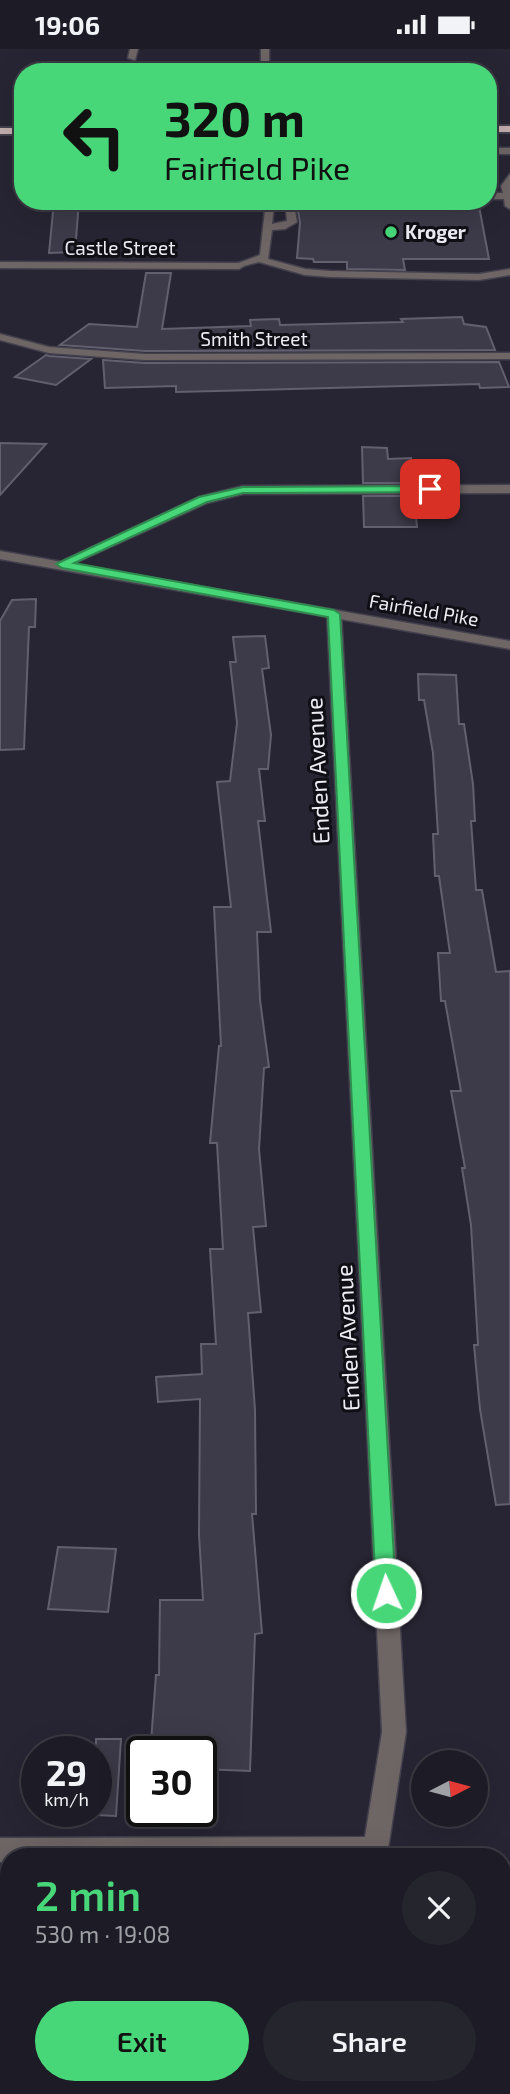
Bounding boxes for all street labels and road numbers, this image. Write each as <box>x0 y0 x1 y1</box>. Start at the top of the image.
street label: Castle Street <box>64 236 176 259</box>
street label: Smith Street <box>200 327 308 350</box>
street label: Fairfield Pike <box>368 589 481 630</box>
street label: Enden Avenue <box>299 697 335 845</box>
street label: Enden Avenue <box>329 1264 365 1412</box>

